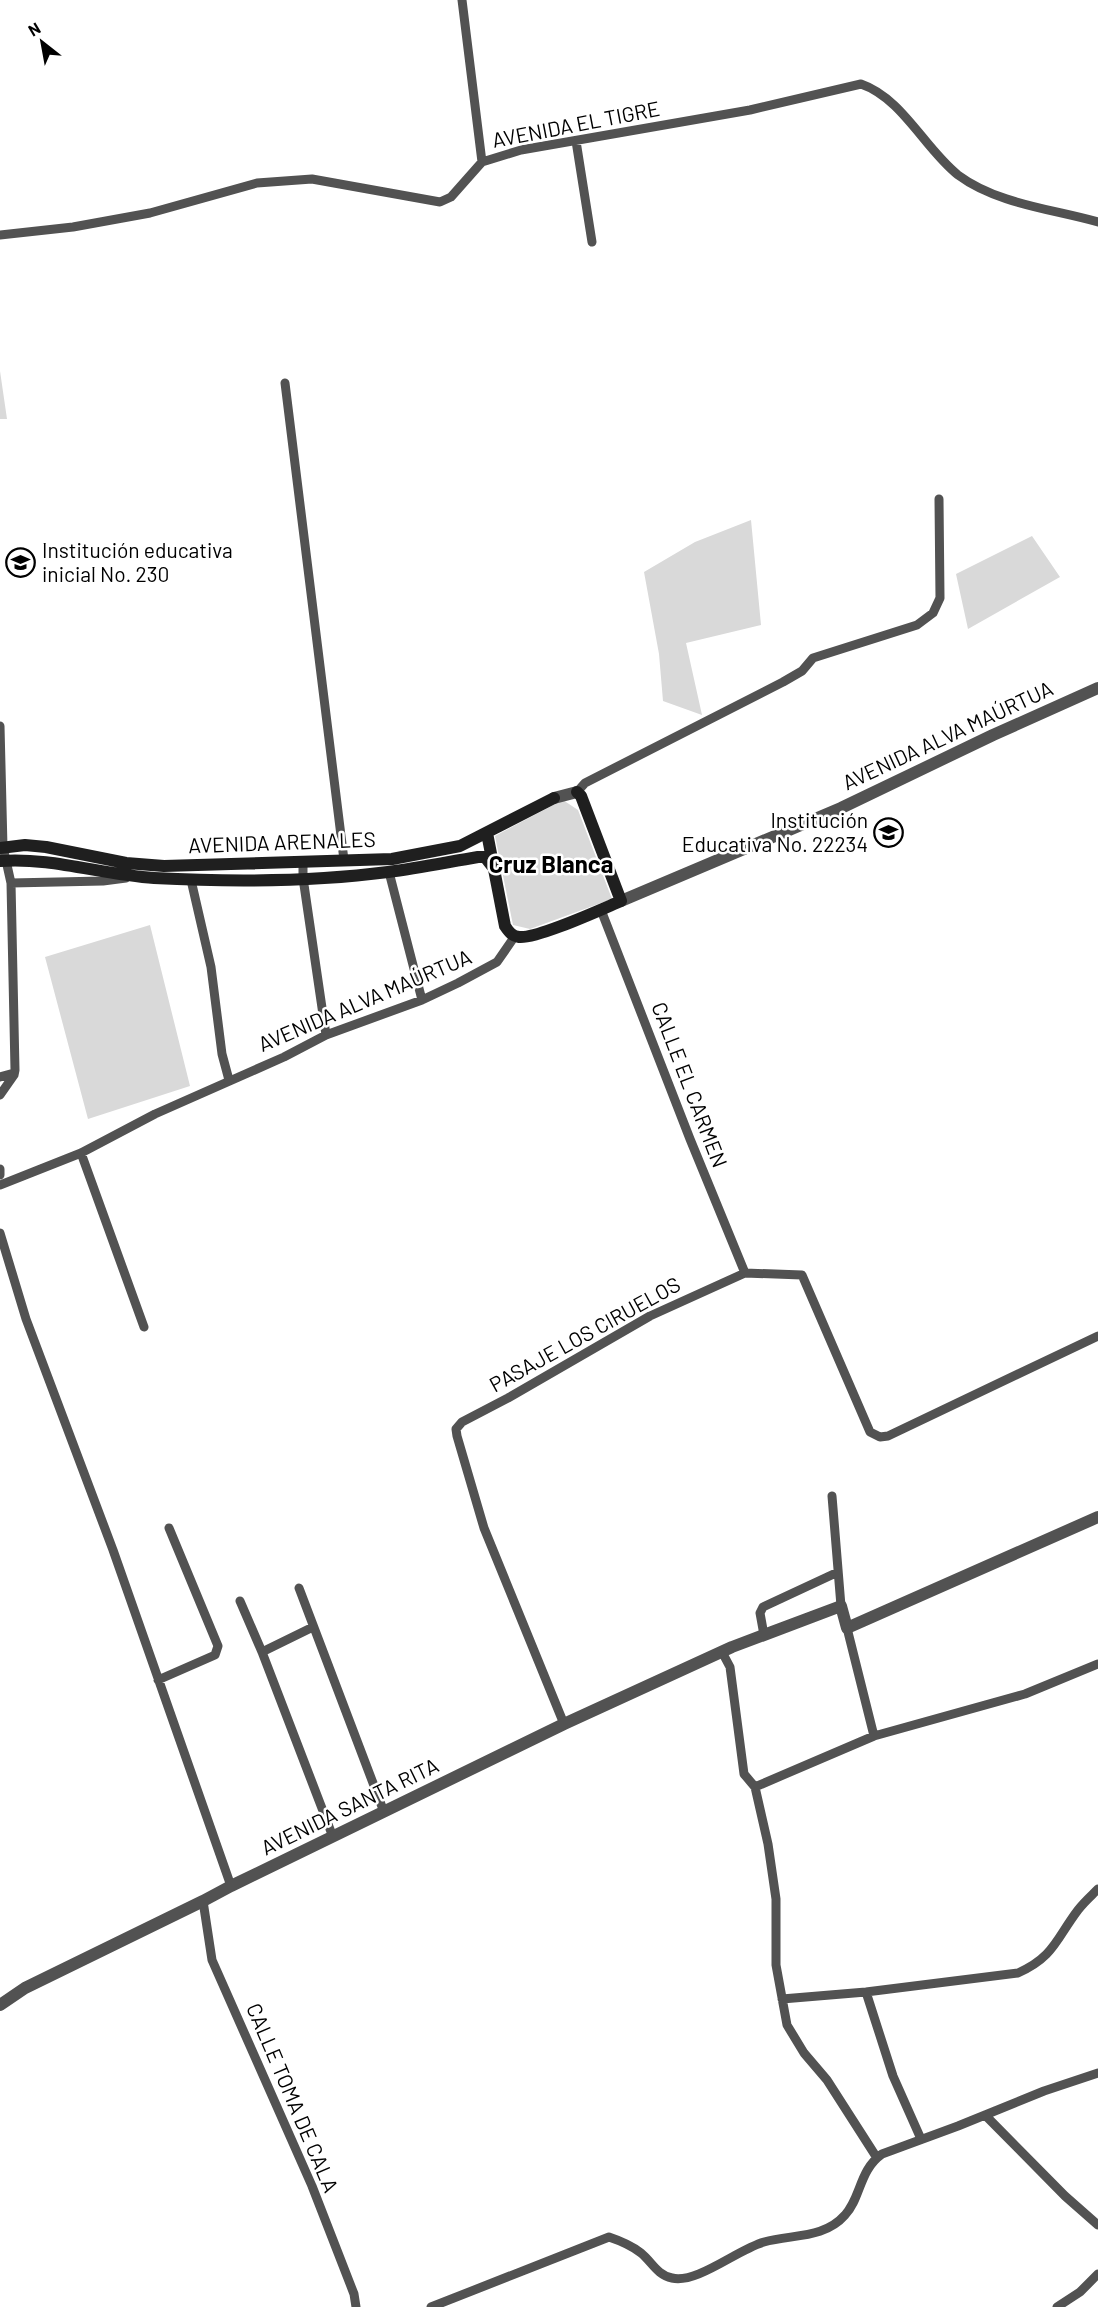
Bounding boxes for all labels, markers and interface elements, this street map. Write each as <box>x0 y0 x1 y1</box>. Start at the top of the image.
north arrow <box>12 12 72 72</box>
text: N <box>25 18 43 40</box>
street label: AVENIDA EL TIGRE <box>490 95 662 152</box>
place label: Institución educativa inicial No. 230 <box>42 537 233 586</box>
school or university icon: Institución educativa inicial No. 230 <box>5 547 37 579</box>
street label: AVENIDA ALVA MAÚRTUA <box>838 675 1057 794</box>
place label: Institución Educativa No. 22234 <box>682 807 868 856</box>
school or university icon: Institución Educativa No. 22234 <box>873 817 905 849</box>
street label: AVENIDA ARENALES <box>188 826 376 857</box>
district label: Cruz Blanca <box>489 849 613 878</box>
street label: AVENIDA ALVA MAÚRTUA <box>254 943 475 1056</box>
street label: CALLE EL CARMEN <box>647 998 733 1171</box>
street label: PASAJE LOS CIRUELOS <box>484 1271 684 1397</box>
street label: AVENIDA SANTA RITA <box>257 1752 442 1859</box>
street label: CALLE TOMA DE CALA <box>242 1999 345 2196</box>

